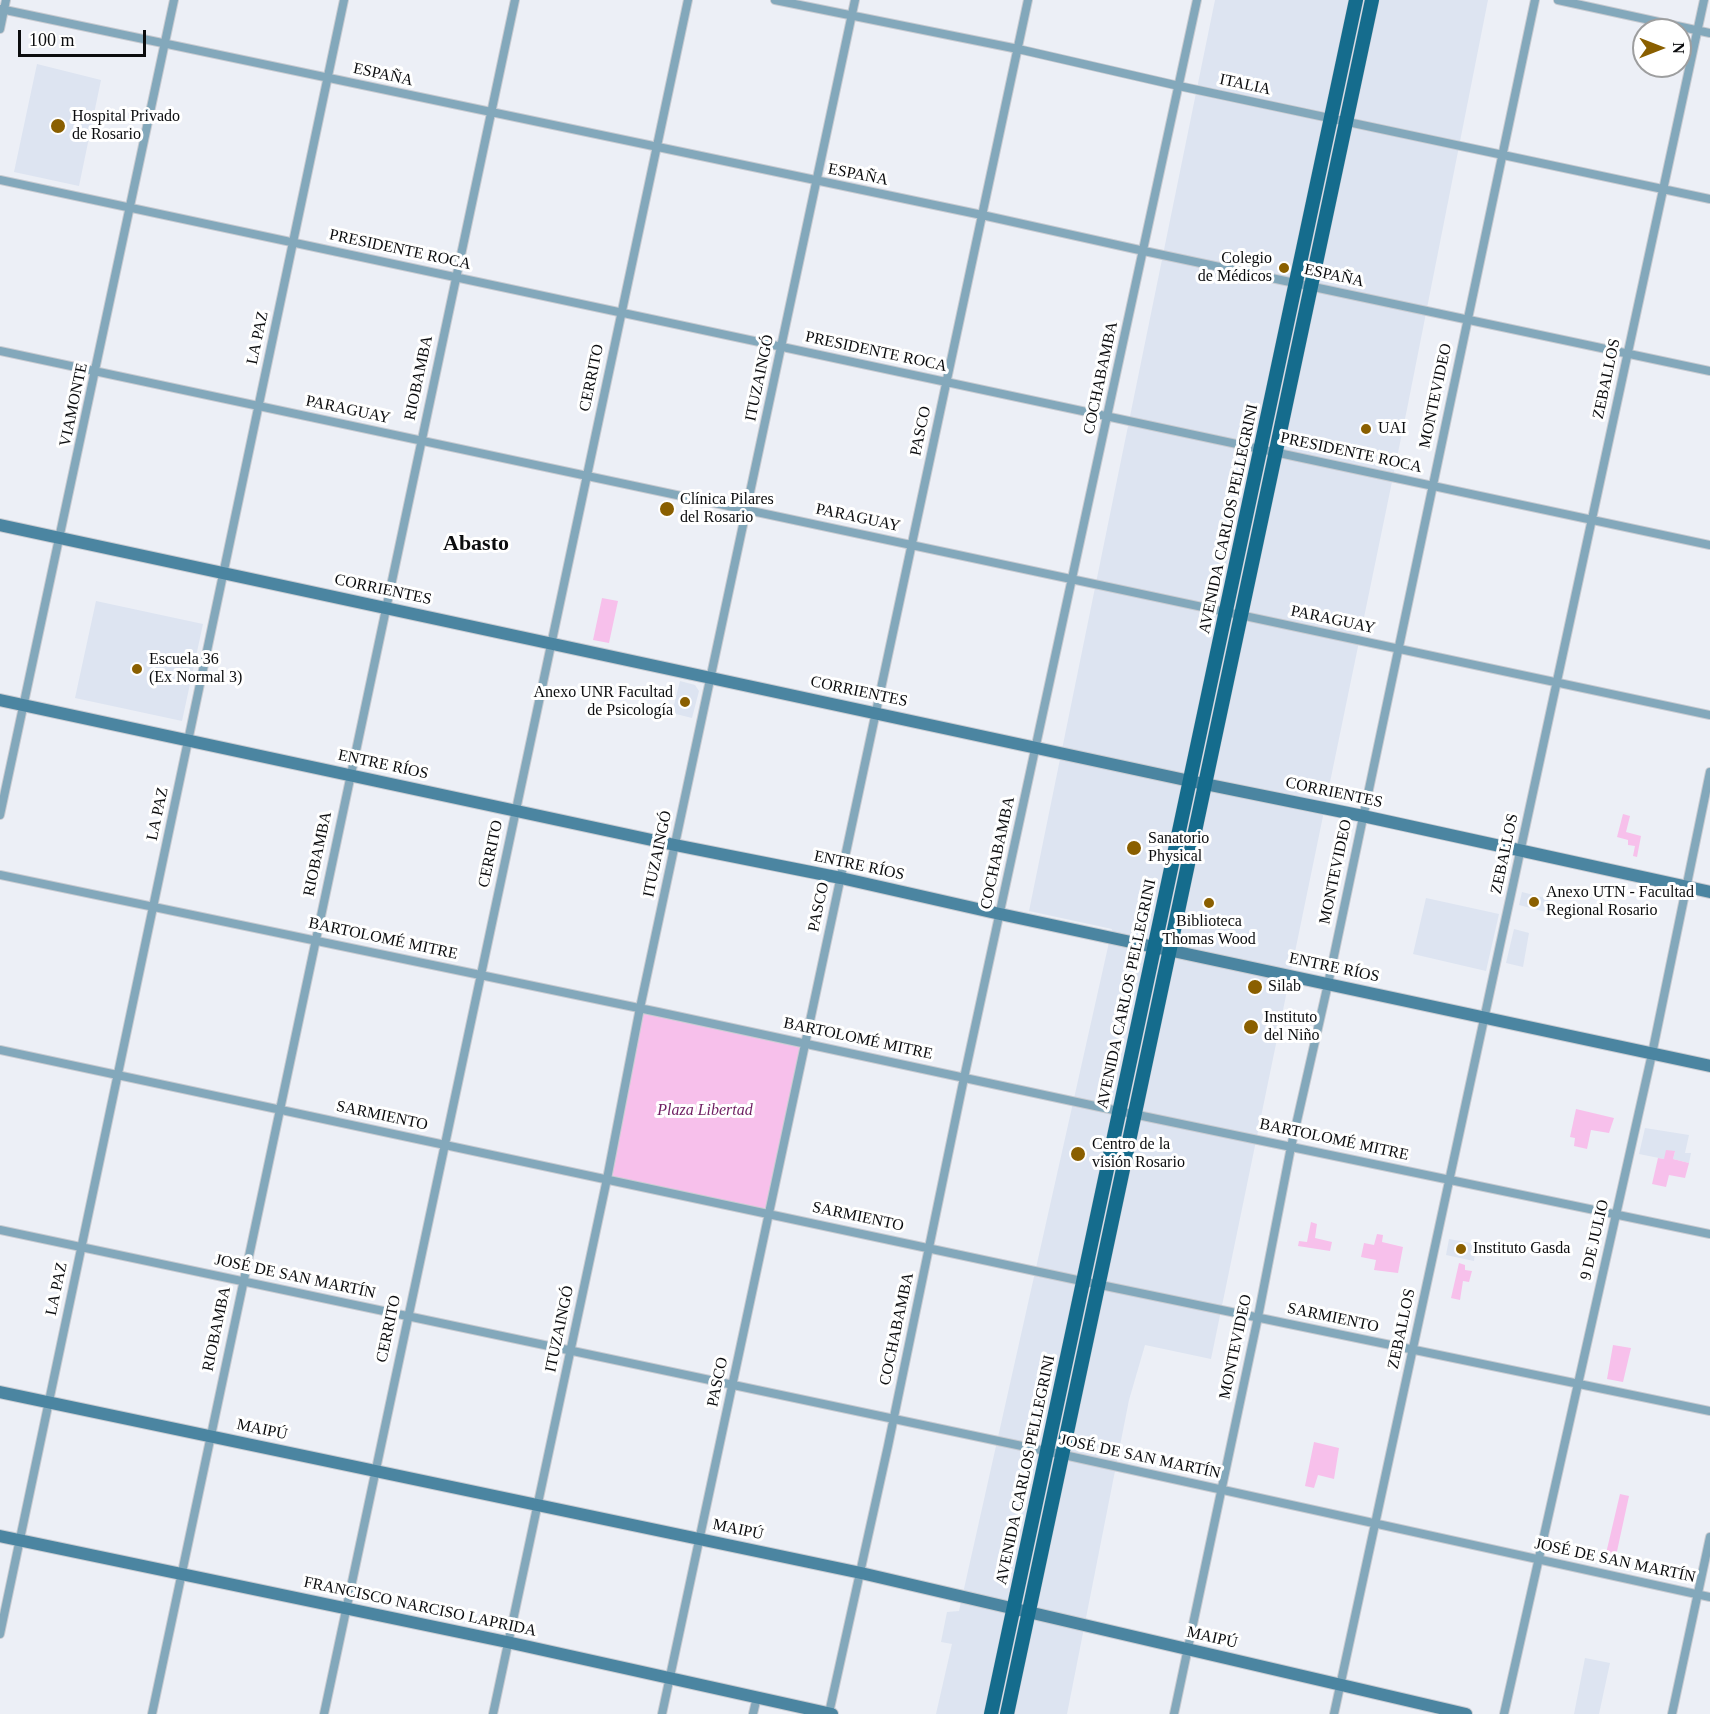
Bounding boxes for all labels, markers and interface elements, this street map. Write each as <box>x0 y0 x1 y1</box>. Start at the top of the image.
scale bar <box>21 18 148 56</box>
north arrow <box>1632 18 1692 78</box>
text: 100 m <box>29 30 75 50</box>
text: N <box>1670 42 1687 54</box>
street label: ESPAÑA <box>351 59 415 91</box>
street label: ITALIA <box>1218 70 1272 100</box>
place label: Hospital Privado de Rosario <box>72 107 180 145</box>
marker: Hospital Privado de Rosario <box>49 117 67 135</box>
street label: ESPAÑA <box>826 160 890 190</box>
street label: PRESIDENTE ROCA <box>327 226 473 274</box>
place label: Colegio de Médicos <box>1198 249 1272 287</box>
street label: ESPAÑA <box>1302 260 1366 292</box>
marker: Colegio de Médicos <box>1277 261 1291 275</box>
street label: LA PAZ <box>243 310 273 366</box>
street label: COCHABAMBA <box>1080 320 1122 436</box>
street label: PRESIDENTE ROCA <box>803 328 949 376</box>
street label: ITUZAINGÓ <box>741 333 779 423</box>
street label: RIOBAMBA <box>401 334 437 422</box>
street label: ZEBALLOS <box>1589 337 1625 421</box>
street label: MONTEVIDEO <box>1416 342 1456 450</box>
street label: CERRITO <box>576 343 608 413</box>
street label: VIAMONTE <box>56 361 92 449</box>
street label: PARAGUAY <box>304 392 392 428</box>
street label: AVENIDA CARLOS PELLEGRINI <box>1195 402 1263 636</box>
street label: PASCO <box>906 404 936 458</box>
place label: UAI <box>1378 419 1406 439</box>
marker: UAI <box>1359 422 1373 436</box>
street label: PRESIDENTE ROCA <box>1278 429 1424 477</box>
place label: Clínica Pilares del Rosario <box>680 490 774 528</box>
marker: Clínica Pilares del Rosario <box>658 500 676 518</box>
street label: PARAGUAY <box>814 500 902 536</box>
district label: Abasto <box>443 531 509 557</box>
street label: CORRIENTES <box>333 570 433 610</box>
street label: PARAGUAY <box>1289 602 1377 638</box>
place label: Escuela 36 (Ex Normal 3) <box>149 650 242 688</box>
marker: Escuela 36 (Ex Normal 3) <box>130 662 144 676</box>
street label: CORRIENTES <box>809 672 909 712</box>
place label: Anexo UNR Facultad de Psicología <box>533 683 673 721</box>
marker: Anexo UNR Facultad de Psicología <box>678 695 692 709</box>
street label: ENTRE RÍOS <box>336 746 430 784</box>
street label: CORRIENTES <box>1284 773 1384 813</box>
street label: LA PAZ <box>143 786 173 842</box>
street label: COCHABAMBA <box>977 795 1019 911</box>
street label: ITUZAINGÓ <box>639 809 677 899</box>
street label: RIOBAMBA <box>300 810 336 898</box>
street label: ZEBALLOS <box>1487 812 1523 896</box>
street label: MONTEVIDEO <box>1316 818 1356 926</box>
street label: CERRITO <box>475 819 507 889</box>
place label: Sanatorio Physical <box>1148 829 1209 867</box>
marker: Sanatorio Physical <box>1125 839 1143 857</box>
street label: ENTRE RÍOS <box>812 847 906 885</box>
street label: AVENIDA CARLOS PELLEGRINI <box>1093 877 1161 1111</box>
street label: PASCO <box>804 880 834 934</box>
place label: Anexo UTN - Facultad Regional Rosario <box>1546 883 1694 921</box>
marker: Anexo UTN - Facultad Regional Rosario <box>1527 895 1541 909</box>
marker: Biblioteca Thomas Wood <box>1202 896 1216 910</box>
place label: Biblioteca Thomas Wood <box>1162 912 1256 950</box>
street label: BARTOLOMÉ MITRE <box>307 914 459 964</box>
street label: ENTRE RÍOS <box>1287 949 1381 987</box>
place label: Silab <box>1268 977 1301 997</box>
marker: Silab <box>1246 978 1264 996</box>
place label: Instituto del Niño <box>1264 1008 1320 1046</box>
street label: BARTOLOMÉ MITRE <box>782 1014 934 1064</box>
marker: Instituto del Niño <box>1242 1018 1260 1036</box>
street label: SARMIENTO <box>334 1097 430 1135</box>
park label: Plaza Libertad <box>657 1101 753 1121</box>
street label: BARTOLOMÉ MITRE <box>1258 1115 1410 1165</box>
place label: Centro de la visión Rosario <box>1092 1135 1185 1173</box>
marker: Centro de la visión Rosario <box>1069 1145 1087 1163</box>
street label: SARMIENTO <box>810 1198 906 1236</box>
street label: 9 DE JULIO <box>1576 1198 1614 1282</box>
place label: Instituto Gasda <box>1473 1239 1570 1259</box>
marker: Instituto Gasda <box>1454 1242 1468 1256</box>
street label: JOSÉ DE SAN MARTÍN <box>213 1251 377 1303</box>
street label: LA PAZ <box>42 1261 72 1317</box>
street label: COCHABAMBA <box>876 1271 918 1387</box>
street label: ITUZAINGÓ <box>541 1284 579 1374</box>
street label: RIOBAMBA <box>199 1285 235 1373</box>
street label: ZEBALLOS <box>1384 1287 1420 1371</box>
street label: MONTEVIDEO <box>1216 1293 1256 1401</box>
street label: CERRITO <box>373 1294 405 1364</box>
street label: SARMIENTO <box>1285 1299 1381 1337</box>
street label: AVENIDA CARLOS PELLEGRINI <box>992 1353 1060 1587</box>
street label: PASCO <box>703 1355 733 1409</box>
street label: MAIPÚ <box>235 1415 289 1445</box>
street label: JOSÉ DE SAN MARTÍN <box>1058 1431 1222 1483</box>
street label: MAIPÚ <box>711 1515 765 1545</box>
street label: JOSÉ DE SAN MARTÍN <box>1533 1535 1697 1587</box>
street label: FRANCISCO NARCISO LAPRIDA <box>302 1573 538 1641</box>
street label: MAIPÚ <box>1185 1623 1239 1653</box>

